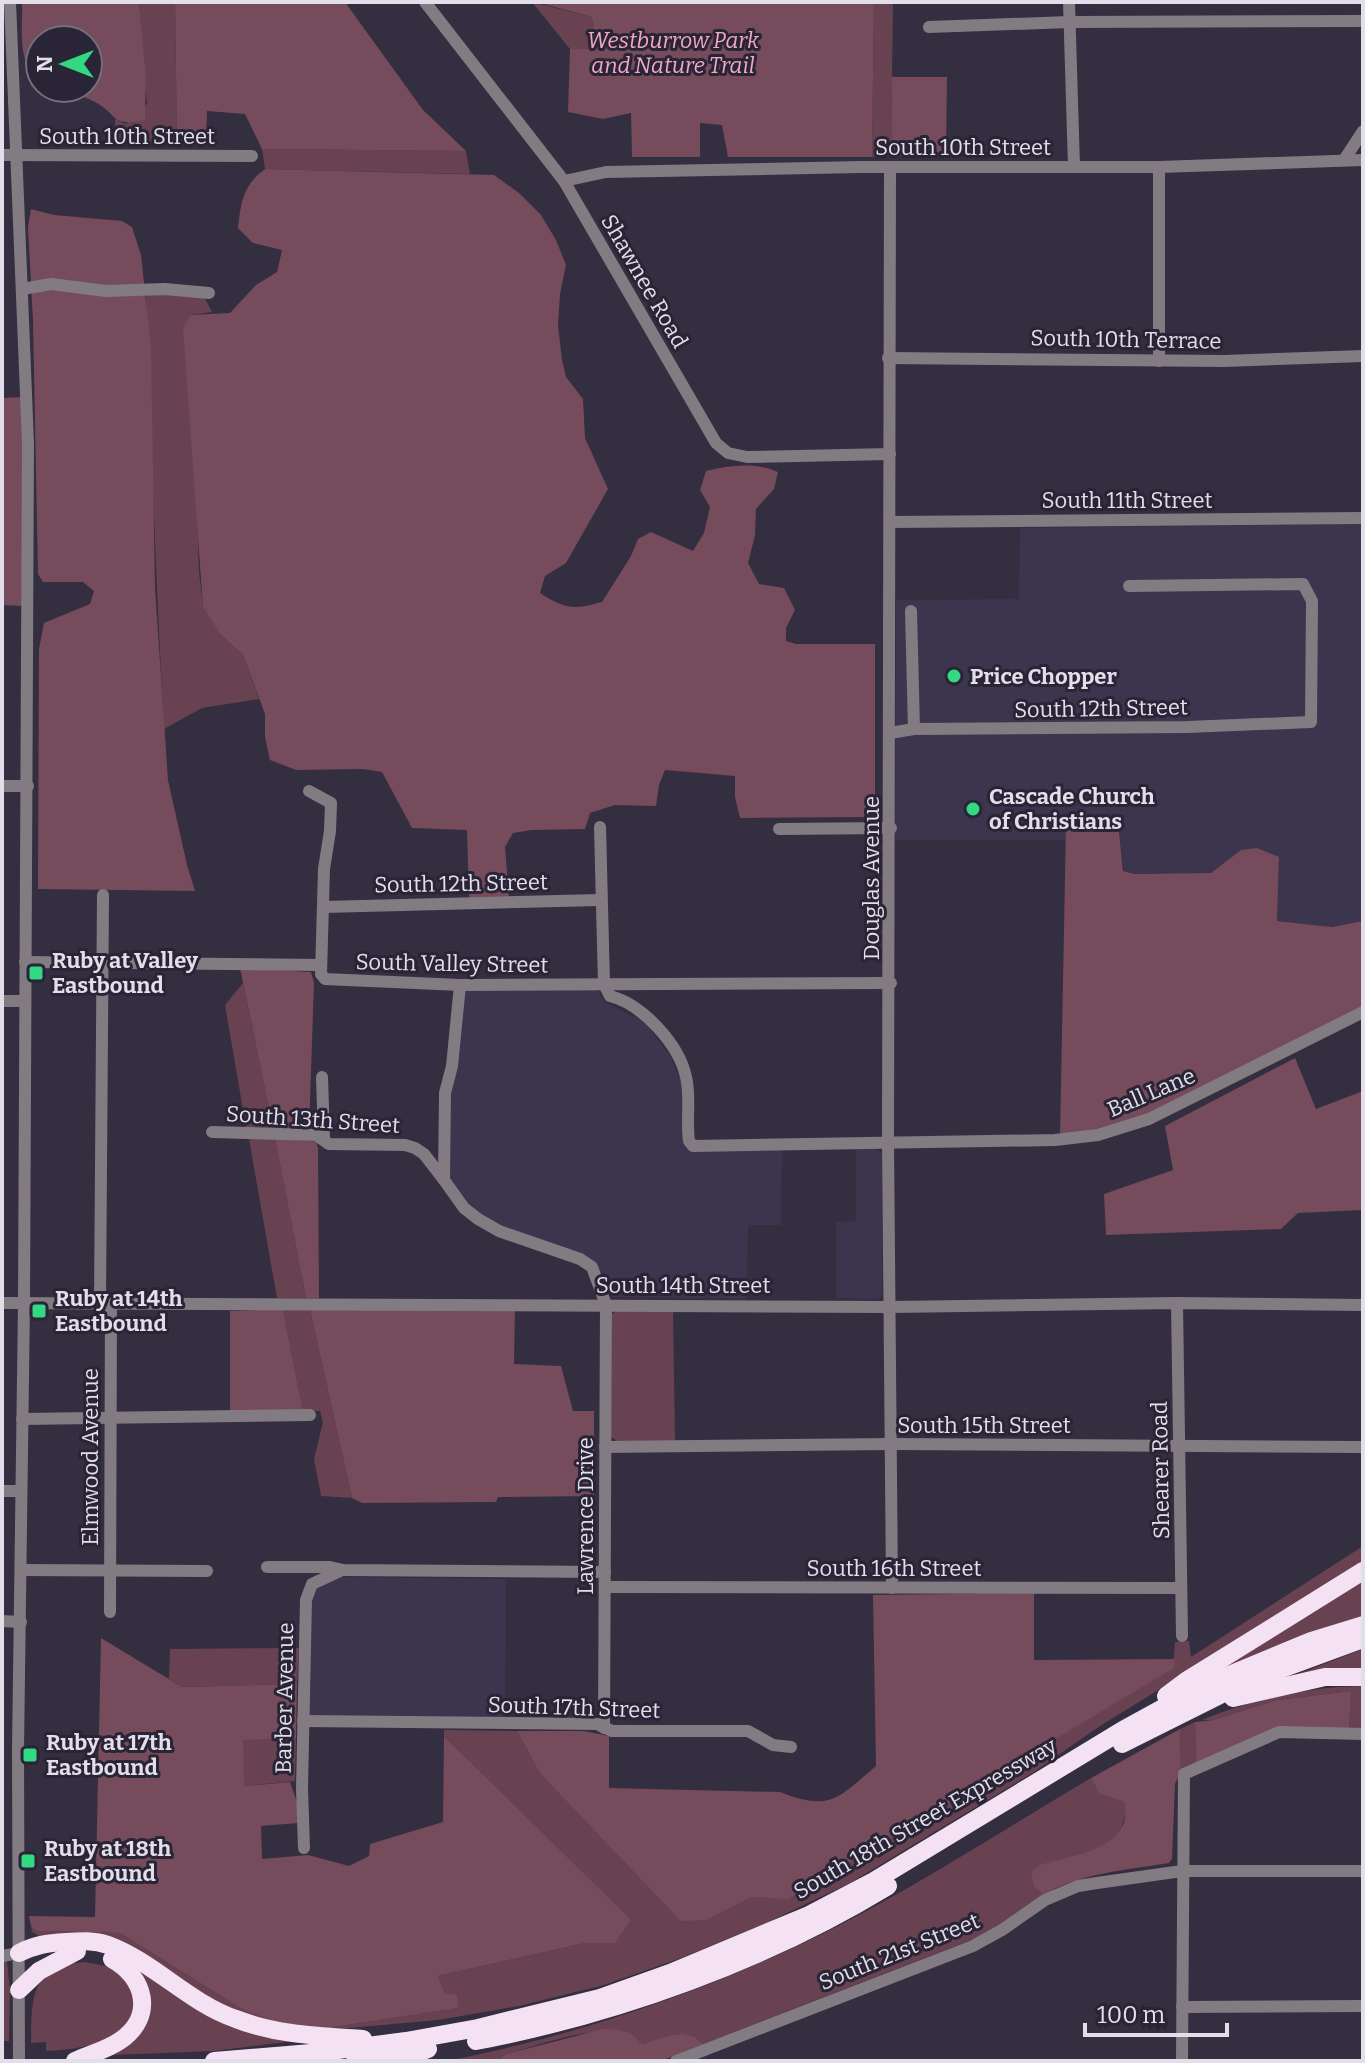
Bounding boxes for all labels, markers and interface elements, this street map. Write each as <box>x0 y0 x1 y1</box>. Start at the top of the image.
north arrow <box>24 24 104 104</box>
park label: Westburrow Park and Nature Trail <box>587 27 760 79</box>
text: N <box>31 55 58 72</box>
street label: South 10th Street <box>39 123 215 150</box>
street label: South 10th Street <box>875 134 1051 161</box>
street label: Shawnee Road <box>595 210 694 353</box>
street label: South 10th Terrace <box>1030 324 1222 355</box>
street label: South 11th Street <box>1042 487 1212 514</box>
place label: Price Chopper <box>970 663 1117 690</box>
marker: Price Chopper <box>945 667 963 685</box>
street label: South 12th Street <box>1014 693 1188 724</box>
place label: Cascade Church of Christians <box>989 783 1155 835</box>
street label: Douglas Avenue <box>858 796 885 960</box>
marker: Cascade Church of Christians <box>964 800 982 818</box>
street label: South 12th Street <box>374 868 548 899</box>
place label: Ruby at Valley Eastbound <box>52 947 199 999</box>
street label: South Valley Street <box>355 948 549 979</box>
marker: Ruby at Valley Eastbound <box>27 964 45 982</box>
street label: Ball Lane <box>1103 1062 1199 1123</box>
street label: South 13th Street <box>225 1100 401 1139</box>
street label: South 14th Street <box>596 1272 770 1299</box>
place label: Ruby at 14th Eastbound <box>55 1285 183 1337</box>
marker: Ruby at 14th Eastbound <box>30 1302 48 1320</box>
street label: Elmwood Avenue <box>77 1368 104 1546</box>
street label: Shearer Road <box>1146 1401 1175 1539</box>
street label: South 15th Street <box>897 1412 1071 1439</box>
street label: Lawrence Drive <box>572 1437 599 1595</box>
street label: South 16th Street <box>807 1555 981 1582</box>
street label: Barber Avenue <box>270 1622 299 1774</box>
street label: South 17th Street <box>487 1691 661 1724</box>
place label: Ruby at 17th Eastbound <box>46 1729 172 1781</box>
street label: South 18th Street Expressway <box>789 1732 1062 1905</box>
marker: Ruby at 17th Eastbound <box>21 1746 39 1764</box>
place label: Ruby at 18th Eastbound <box>44 1835 171 1887</box>
marker: Ruby at 18th Eastbound <box>19 1852 37 1870</box>
street label: South 21st Street <box>815 1907 984 1996</box>
scale bar <box>1085 1987 1227 2037</box>
text: 100 m <box>1097 2001 1165 2029</box>

